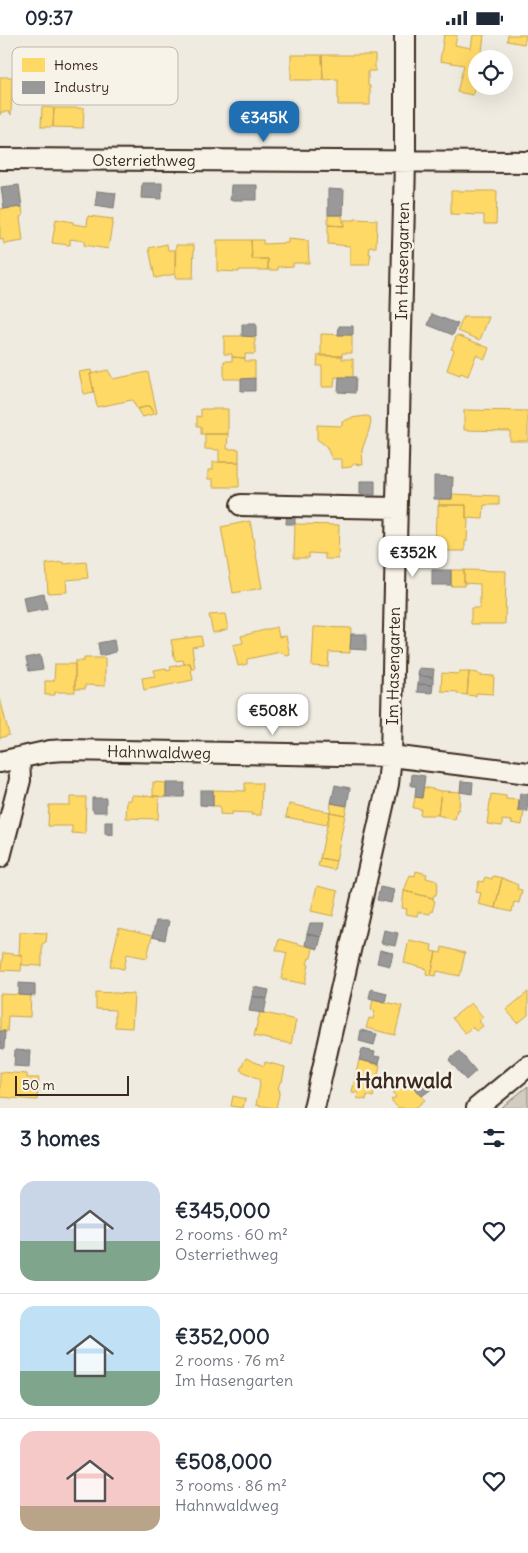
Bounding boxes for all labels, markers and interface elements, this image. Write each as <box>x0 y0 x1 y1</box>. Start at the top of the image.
text: 09:37 <box>25 6 73 30</box>
legend <box>12 47 178 105</box>
map controls <box>468 50 513 95</box>
button: locate <box>468 50 513 95</box>
text: Homes <box>54 56 98 74</box>
text: Industry <box>54 78 109 96</box>
pin: €345K <box>229 101 299 143</box>
text: €345K <box>240 107 288 127</box>
street label: Osterriethweg <box>92 150 196 170</box>
street label: Im Hasengarten <box>391 202 413 320</box>
pin: €352K <box>378 535 448 578</box>
text: €352K <box>389 542 437 562</box>
street label: Im Hasengarten <box>382 607 404 725</box>
pin: €508K <box>238 693 308 736</box>
text: €508K <box>248 700 298 720</box>
street label: Hahnwaldweg <box>107 741 211 763</box>
district label: Hahnwald <box>356 1067 453 1094</box>
scale bar <box>15 1073 129 1096</box>
text: 50 m <box>22 1076 55 1094</box>
icon: filters <box>480 1124 508 1152</box>
text: 3 homes <box>20 1125 100 1152</box>
text: €345,000 <box>175 1197 271 1224</box>
icon: home <box>60 1201 120 1261</box>
icon: heart <box>480 1217 508 1245</box>
text: 2 rooms · 60 m² <box>175 1224 288 1244</box>
text: Osterriethweg <box>175 1244 278 1264</box>
text: €352,000 <box>175 1323 270 1350</box>
icon: home <box>60 1326 120 1386</box>
icon: heart <box>480 1342 508 1370</box>
text: 2 rooms · 76 m² <box>175 1350 285 1370</box>
text: Im Hasengarten <box>175 1370 293 1390</box>
text: €508,000 <box>175 1448 272 1475</box>
icon: home <box>60 1451 120 1511</box>
icon: heart <box>480 1467 508 1495</box>
text: 3 rooms · 86 m² <box>175 1475 287 1495</box>
text: Hahnwaldweg <box>175 1495 279 1515</box>

